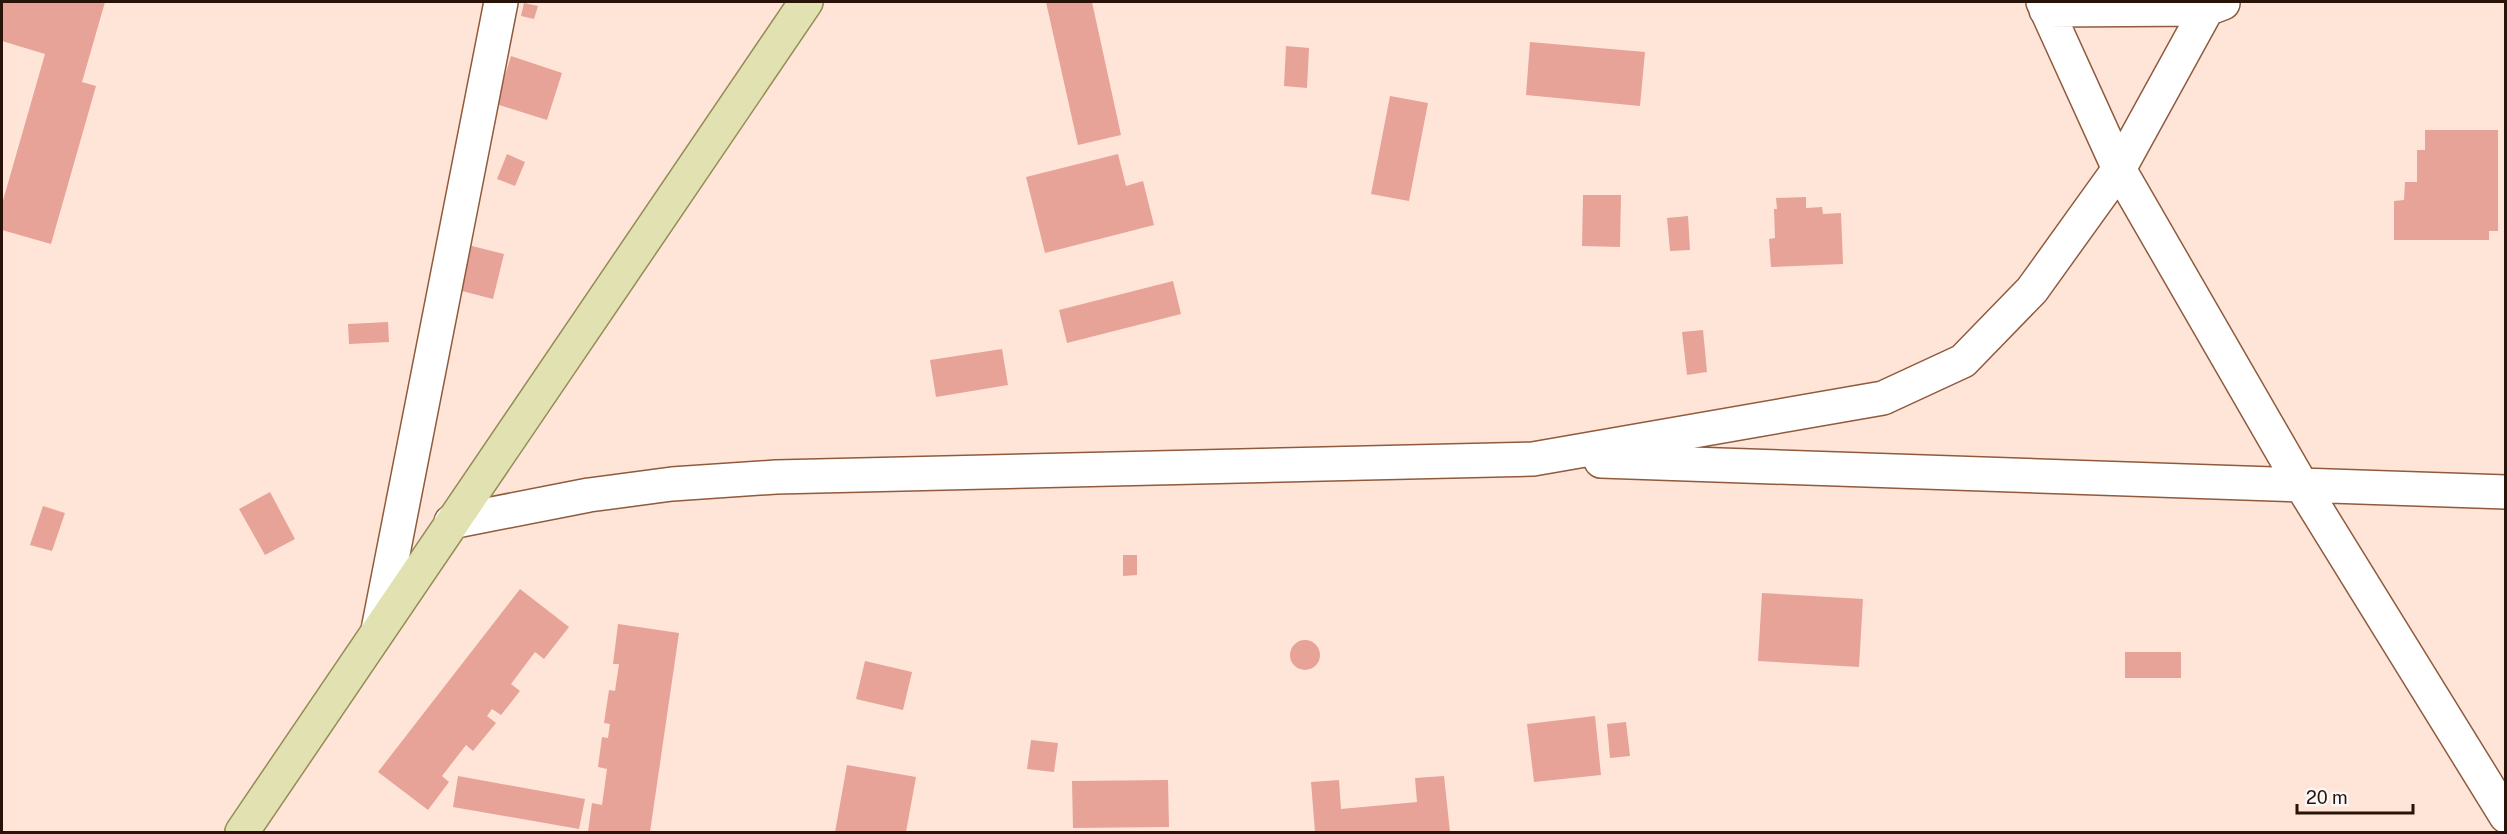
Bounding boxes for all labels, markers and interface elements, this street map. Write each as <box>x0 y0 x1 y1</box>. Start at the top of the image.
scale bar <box>2297 777 2412 815</box>
text: 20 m <box>2306 787 2348 808</box>

